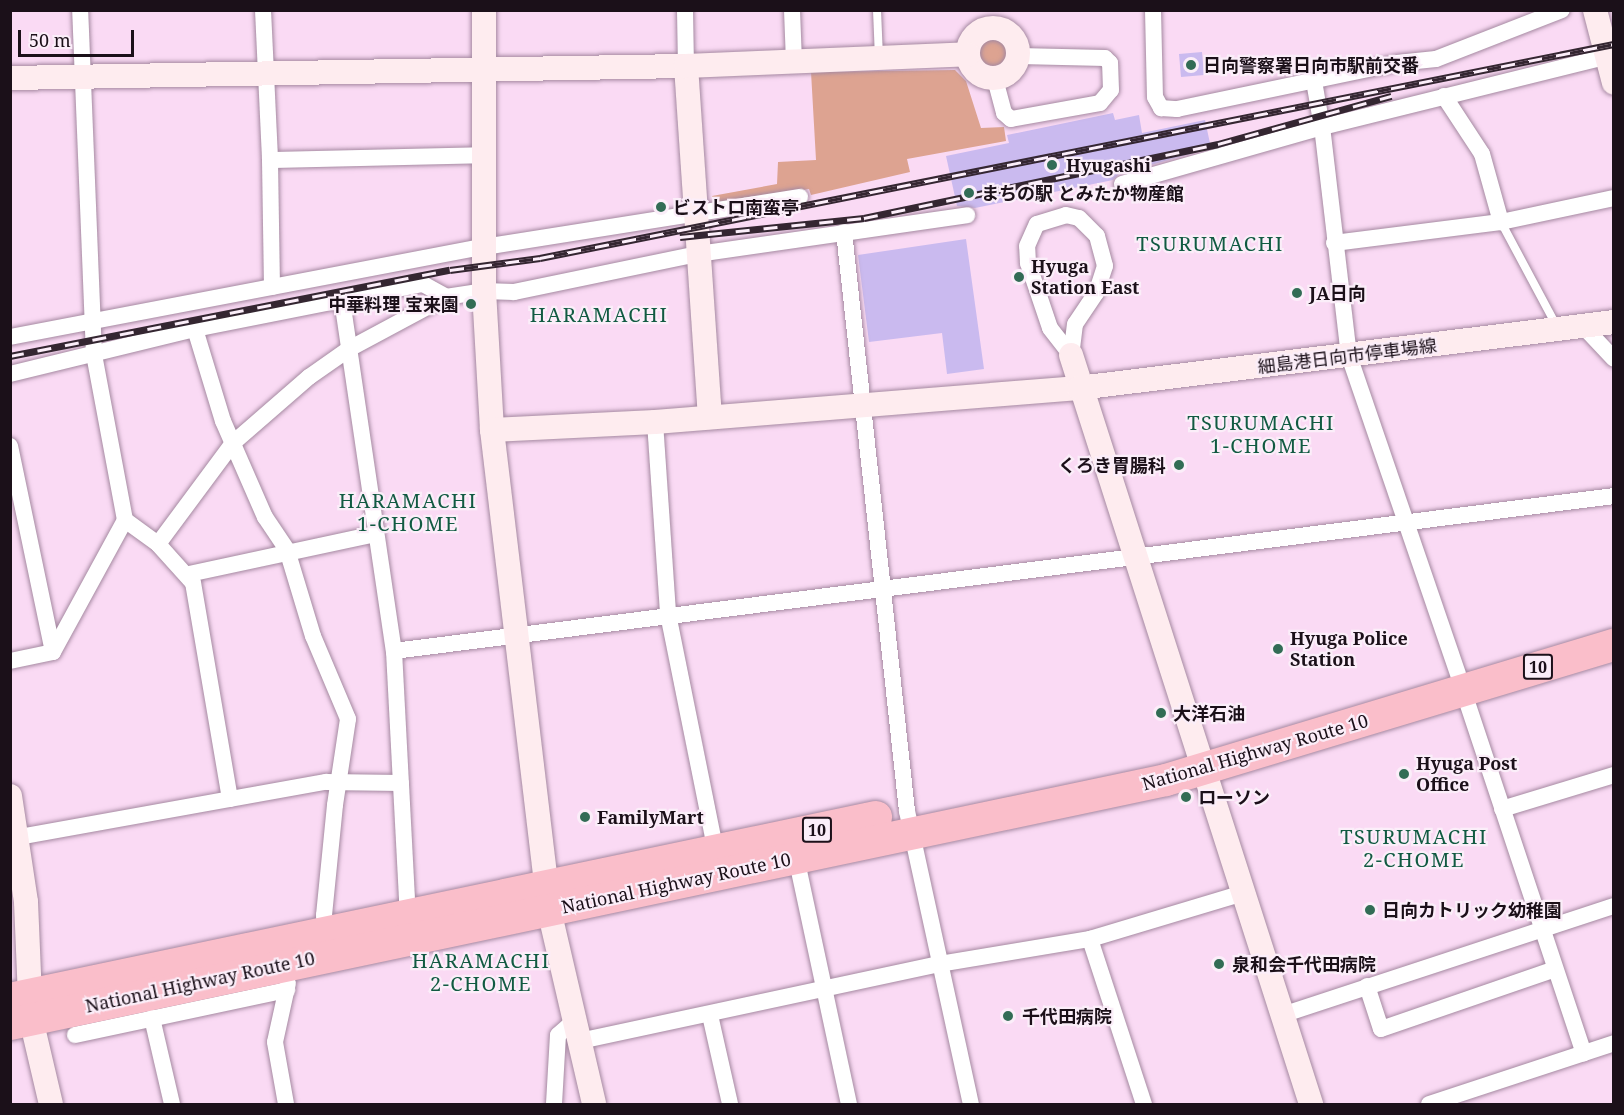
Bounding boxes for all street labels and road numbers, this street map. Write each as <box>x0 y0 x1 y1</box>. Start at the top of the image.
street label: 細島港日向市停車場線 <box>1256 334 1438 378</box>
road number: 10 <box>1522 654 1554 680</box>
street label: National Highway Route 10 <box>1140 709 1370 795</box>
road number: 10 <box>800 817 834 843</box>
street label: National Highway Route 10 <box>559 848 793 918</box>
street label: National Highway Route 10 <box>83 947 317 1017</box>

